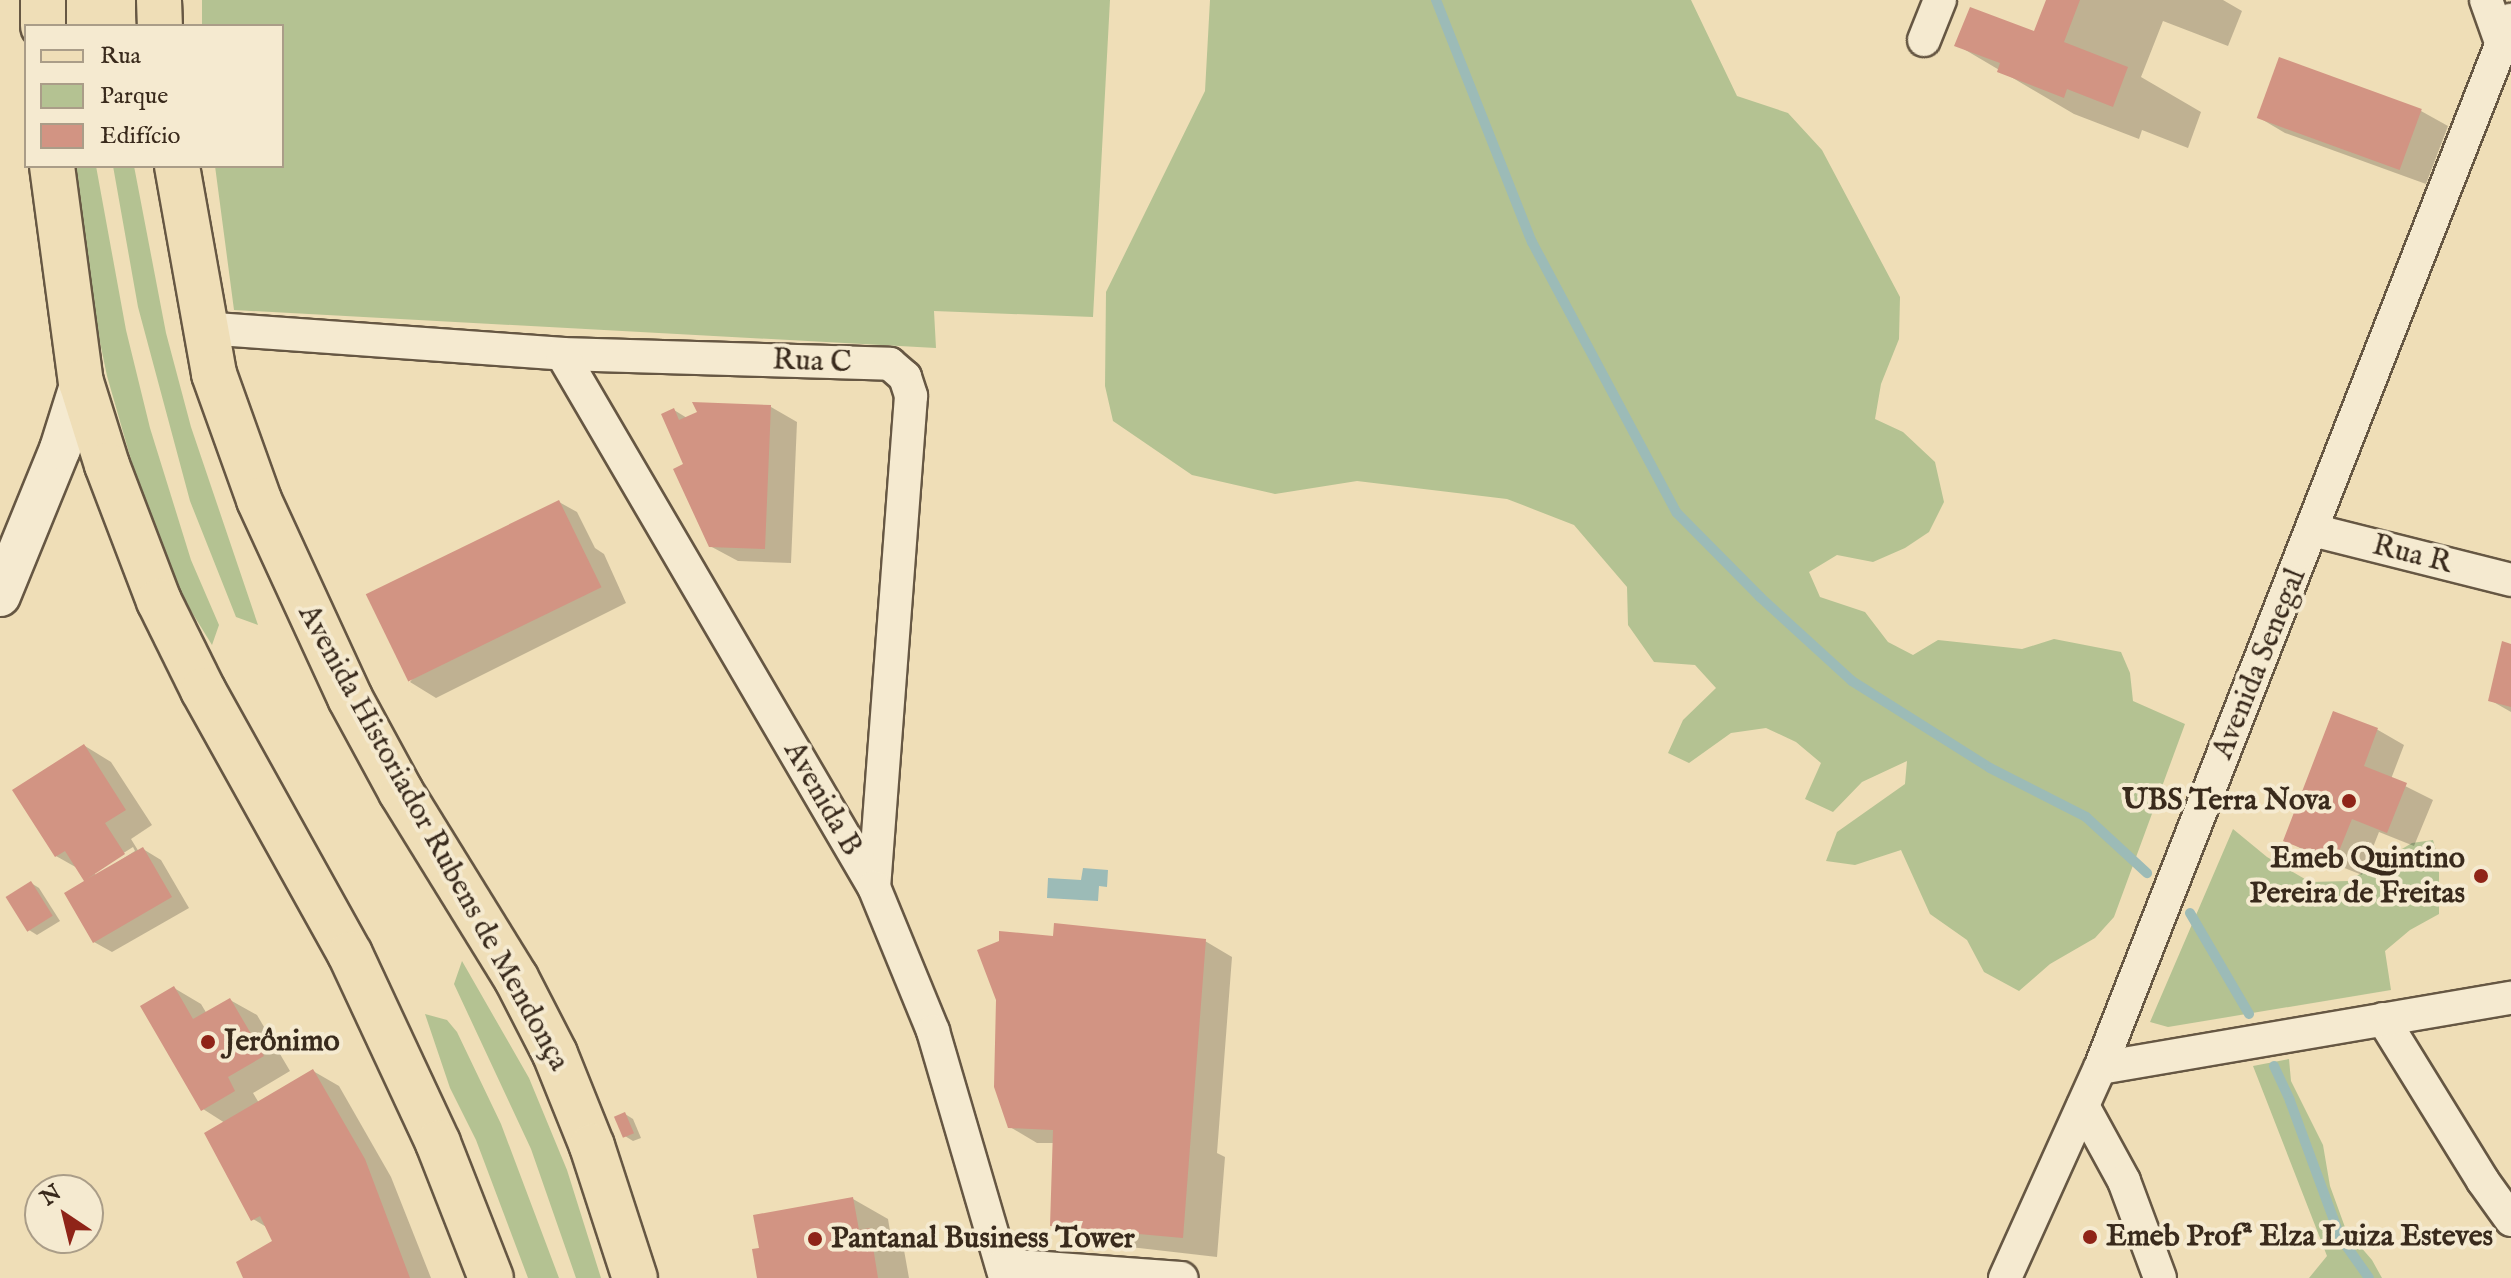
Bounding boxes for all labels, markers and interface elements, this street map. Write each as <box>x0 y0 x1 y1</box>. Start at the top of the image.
legend <box>24 24 284 168</box>
text: Rua <box>100 41 141 72</box>
text: Parque <box>100 81 168 112</box>
text: Edifício <box>100 121 180 152</box>
street label: Rua C <box>772 343 852 381</box>
street label: Rua R <box>2369 528 2455 582</box>
street label: Avenida Senegal <box>2205 563 2315 765</box>
street label: Avenida Historiador Rubens de Mendonça <box>289 599 577 1077</box>
street label: Avenida B <box>775 736 869 862</box>
place label: UBS Terra Nova <box>2122 783 2331 819</box>
marker: UBS Terra Nova <box>2338 790 2360 812</box>
place label: Emeb Quintino Pereira de Freitas <box>2249 841 2465 912</box>
marker: Emeb Quintino Pereira de Freitas <box>2472 867 2490 885</box>
place label: Jerônimo <box>224 1024 340 1060</box>
marker: Jerônimo <box>199 1033 217 1051</box>
north arrow <box>24 1174 104 1254</box>
text: N <box>36 1179 67 1213</box>
place label: Emeb Profª Elza Luiza Esteves <box>2106 1219 2493 1255</box>
place label: Pantanal Business Tower <box>831 1221 1135 1257</box>
marker: Emeb Profª Elza Luiza Esteves <box>2081 1228 2099 1246</box>
marker: Pantanal Business Tower <box>806 1230 824 1248</box>

